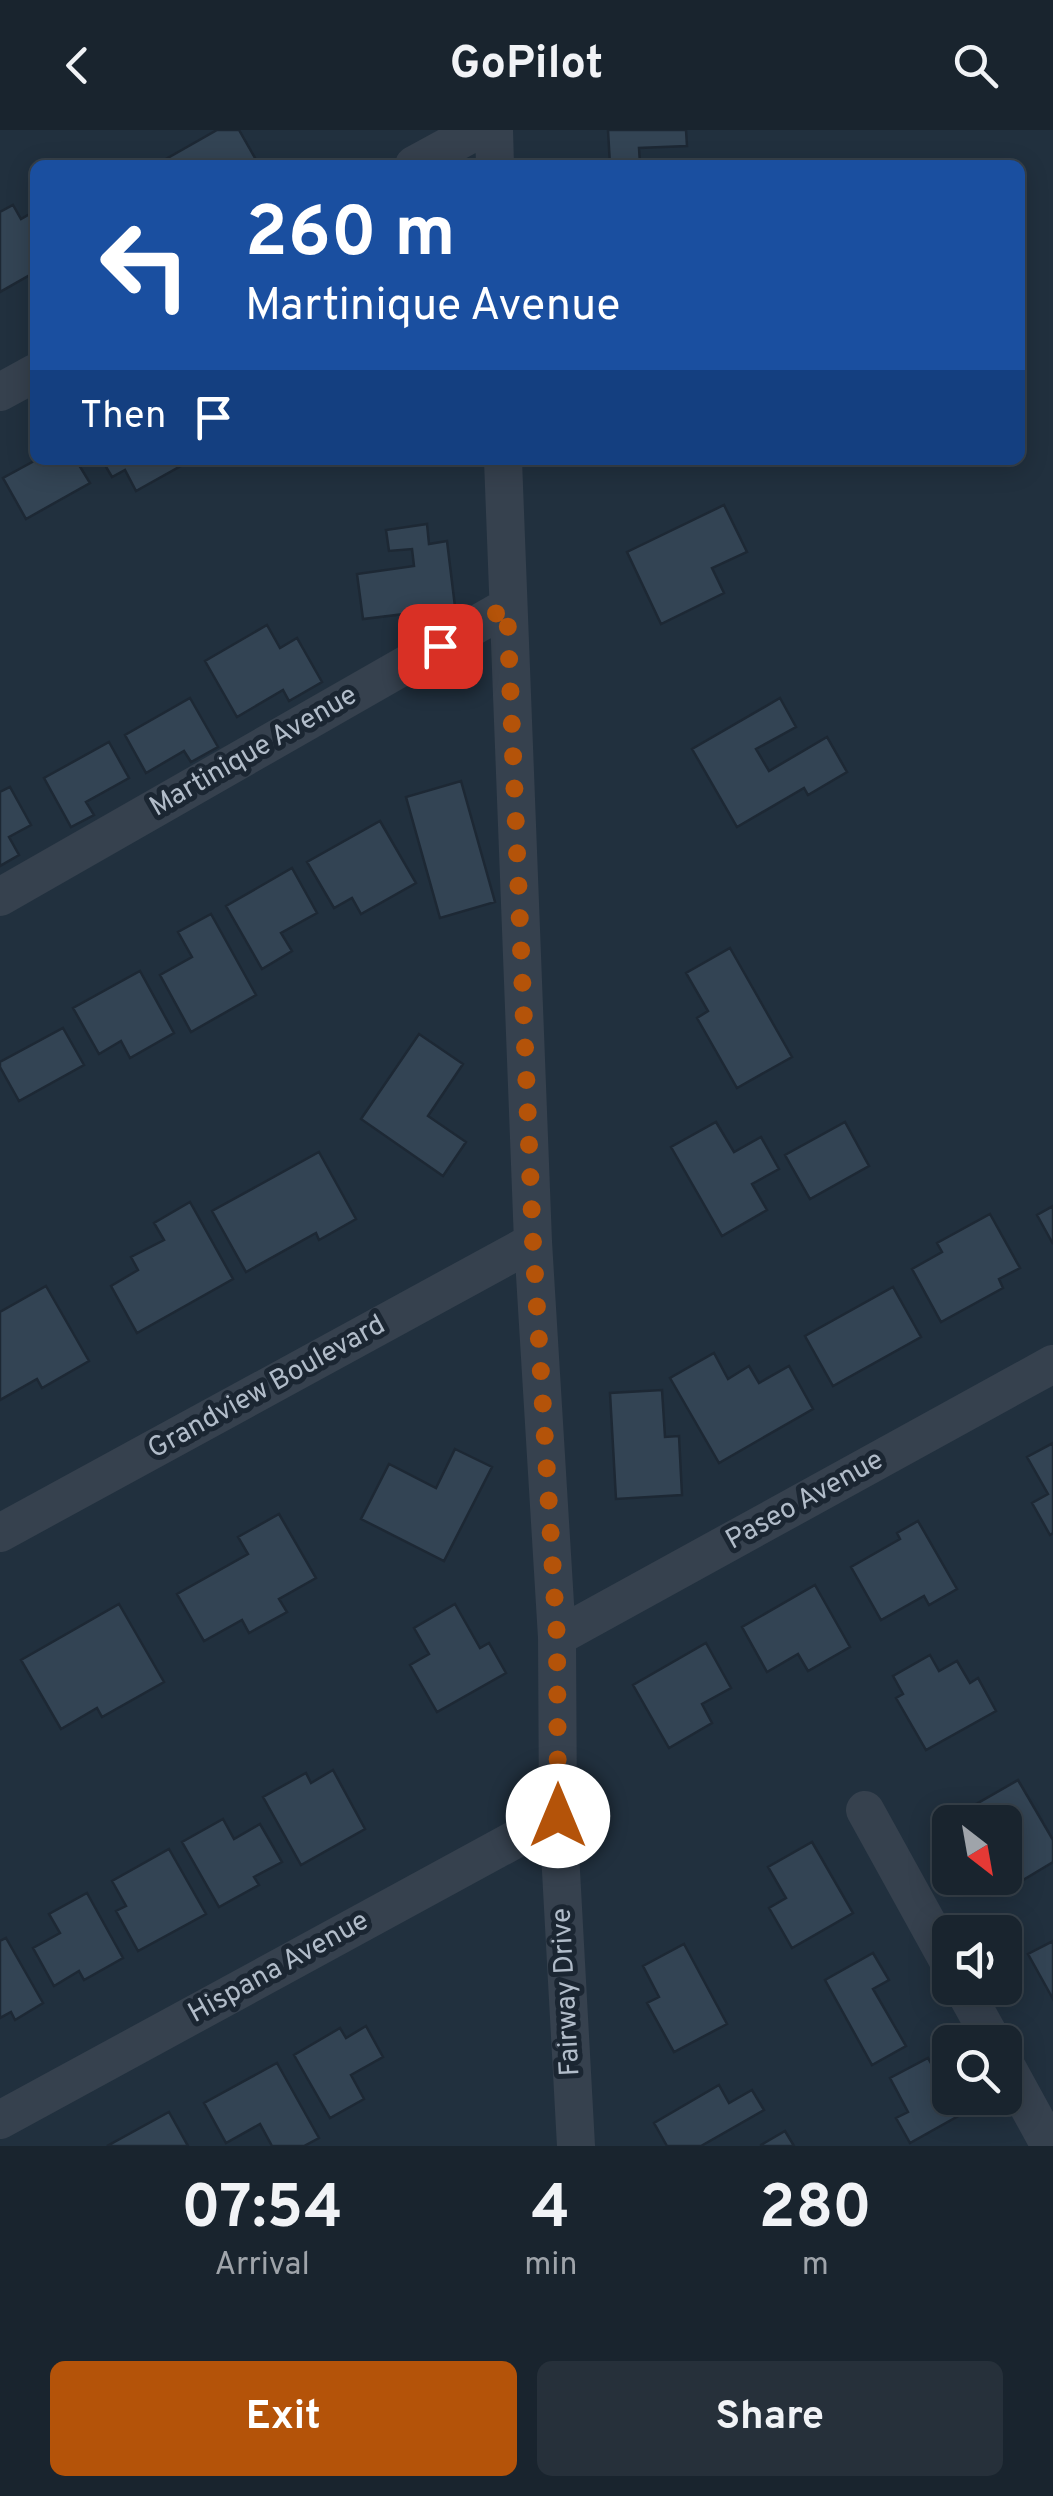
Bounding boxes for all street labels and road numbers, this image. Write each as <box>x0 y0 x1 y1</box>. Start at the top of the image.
street label: Martinique Avenue <box>144 678 364 826</box>
street label: Grandview Boulevard <box>142 1308 392 1468</box>
street label: Paseo Avenue <box>720 1443 890 1559</box>
street label: Hispana Avenue <box>182 1904 376 2032</box>
street label: Fairway Drive <box>545 1907 589 2077</box>

